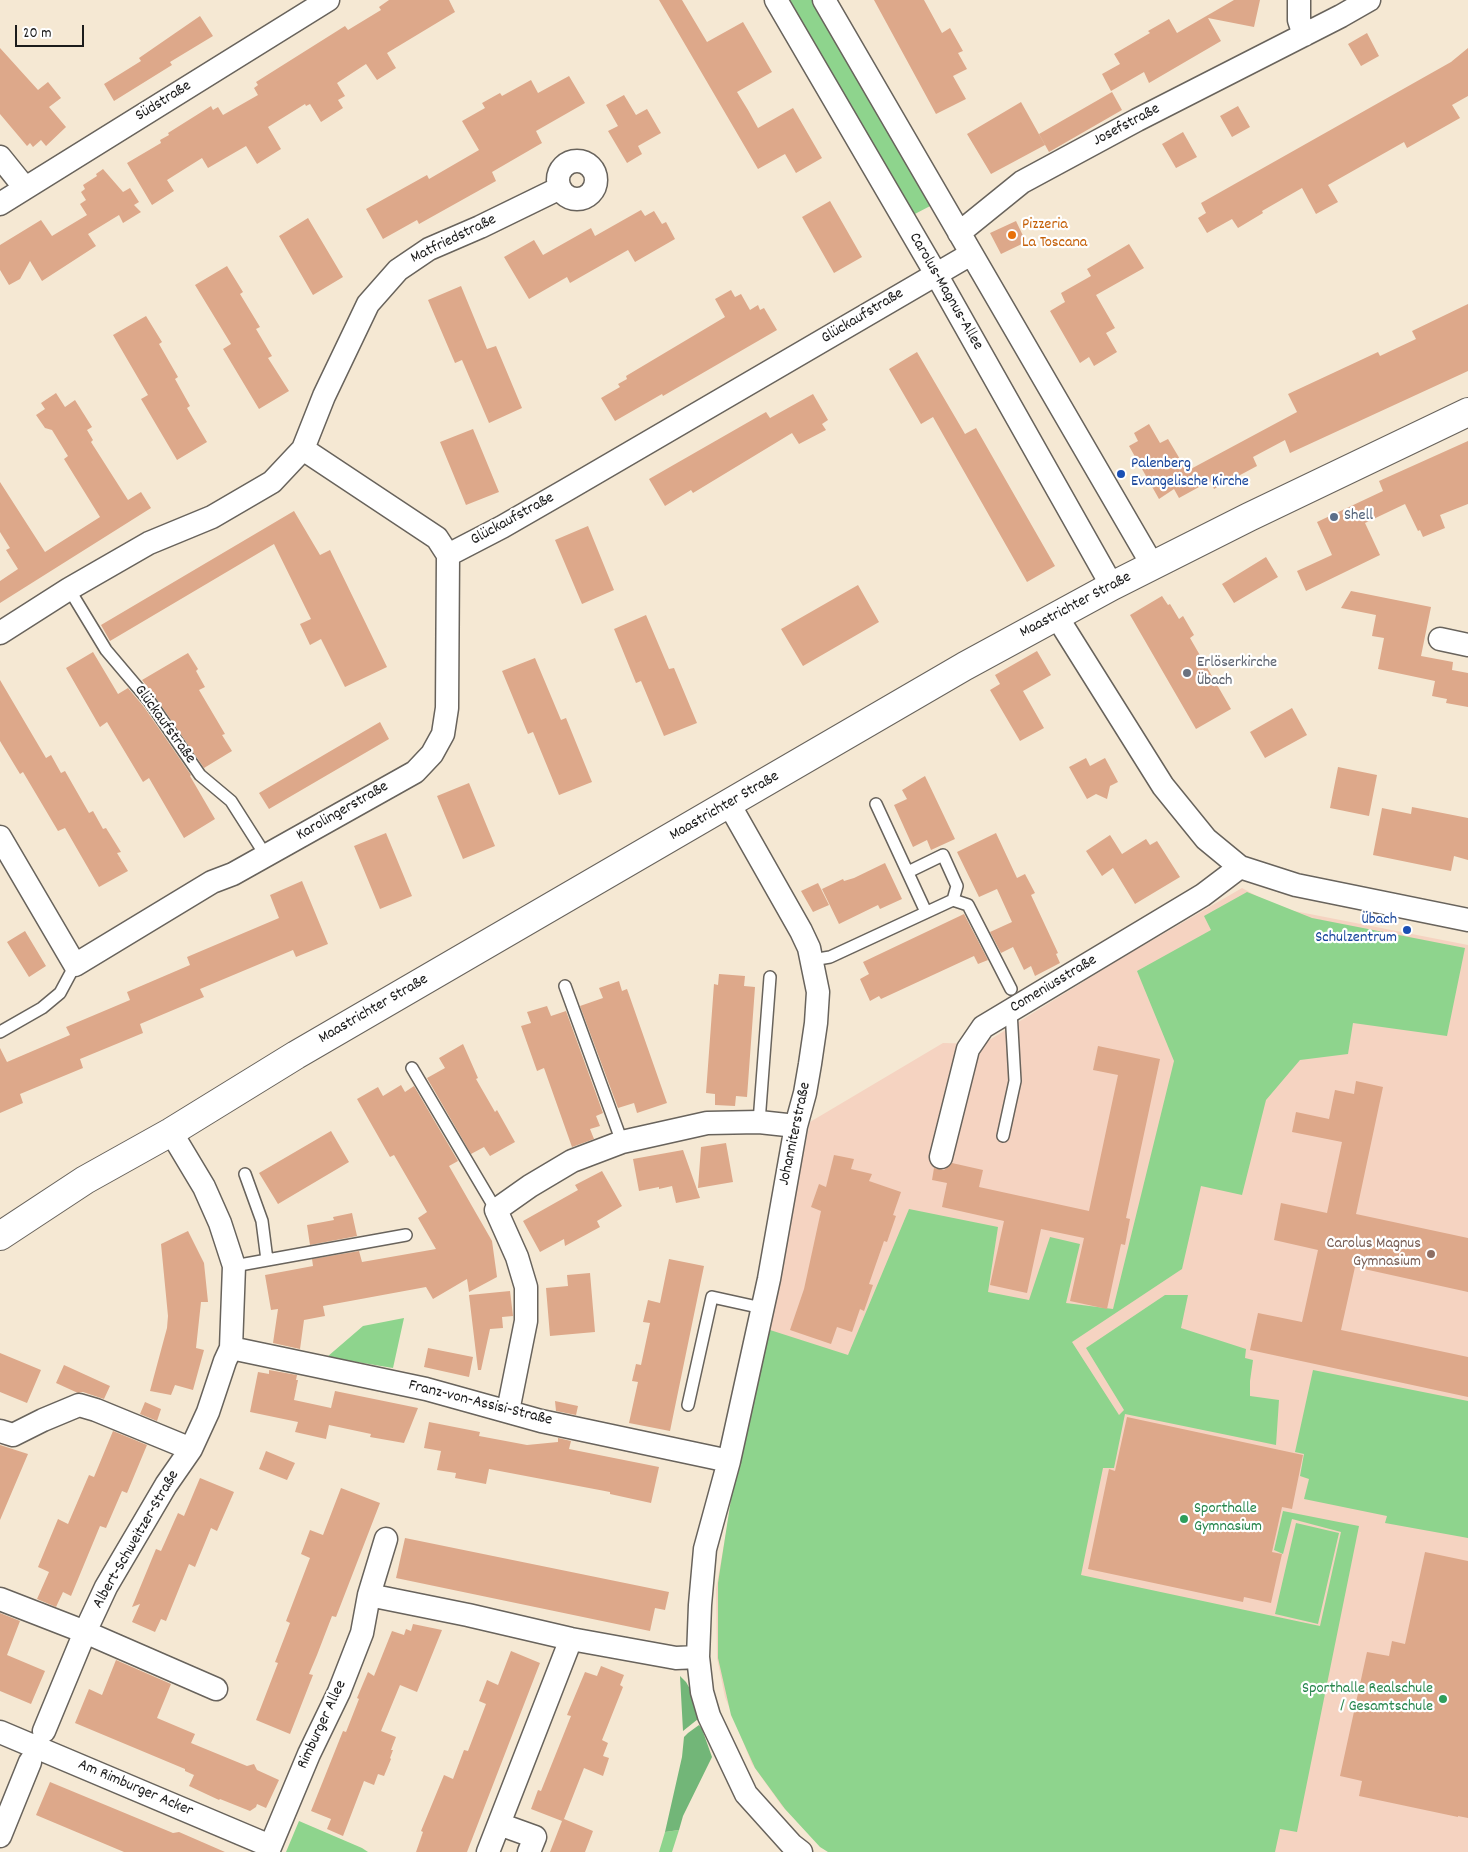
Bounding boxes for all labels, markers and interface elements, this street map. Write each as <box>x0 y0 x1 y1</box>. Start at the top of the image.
scale bar <box>18 15 86 47</box>
text: 20 m <box>23 23 51 45</box>
street label: Südstraße <box>133 77 195 127</box>
street label: Josefstraße <box>1090 100 1164 152</box>
street label: Matfriedstraße <box>408 211 500 269</box>
place label: Pizzeria La Toscana <box>1022 216 1087 254</box>
marker: Pizzeria La Toscana <box>1006 229 1018 241</box>
street label: Carolus-Magnus-Allee <box>904 230 986 354</box>
street label: Glückaufstraße <box>818 285 908 349</box>
place label: Palenberg Evangelische Kirche <box>1131 455 1249 493</box>
marker: Palenberg Evangelische Kirche <box>1115 468 1127 480</box>
street label: Glückaufstraße <box>468 489 558 551</box>
place label: Shell <box>1344 507 1373 527</box>
marker: Shell <box>1328 511 1340 523</box>
street label: Maastrichter Straße <box>1017 569 1135 643</box>
place label: Erlöserkirche Übach <box>1197 654 1277 692</box>
marker: Erlöserkirche Übach <box>1181 667 1193 679</box>
street label: Glückaufstraße <box>129 682 199 768</box>
street label: Maastrichter Straße <box>667 768 783 846</box>
street label: Karolingerstraße <box>294 778 392 846</box>
place label: Übach Schulzentrum <box>1315 911 1397 949</box>
marker: Übach Schulzentrum <box>1401 924 1413 936</box>
street label: Comeniusstraße <box>1007 952 1101 1018</box>
street label: Maastrichter Straße <box>316 971 432 1049</box>
street label: Johanniterstraße <box>776 1081 816 1187</box>
place label: Carolus Magnus Gymnasium <box>1327 1235 1421 1273</box>
marker: Carolus Magnus Gymnasium <box>1425 1248 1437 1260</box>
street label: Franz-von-Assisi-Straße <box>406 1377 554 1431</box>
street label: Albert-Schweitzer-Straße <box>90 1467 184 1613</box>
place label: Sporthalle Gymnasium <box>1194 1500 1262 1538</box>
marker: Sporthalle Gymnasium <box>1178 1513 1190 1525</box>
street label: Rimburger Allee <box>294 1678 352 1772</box>
place label: Sporthalle Realschule / Gesamtschule <box>1302 1680 1433 1718</box>
marker: Sporthalle Realschule / Gesamtschule <box>1437 1693 1449 1705</box>
street label: Am Rimburger Acker <box>75 1756 195 1822</box>

